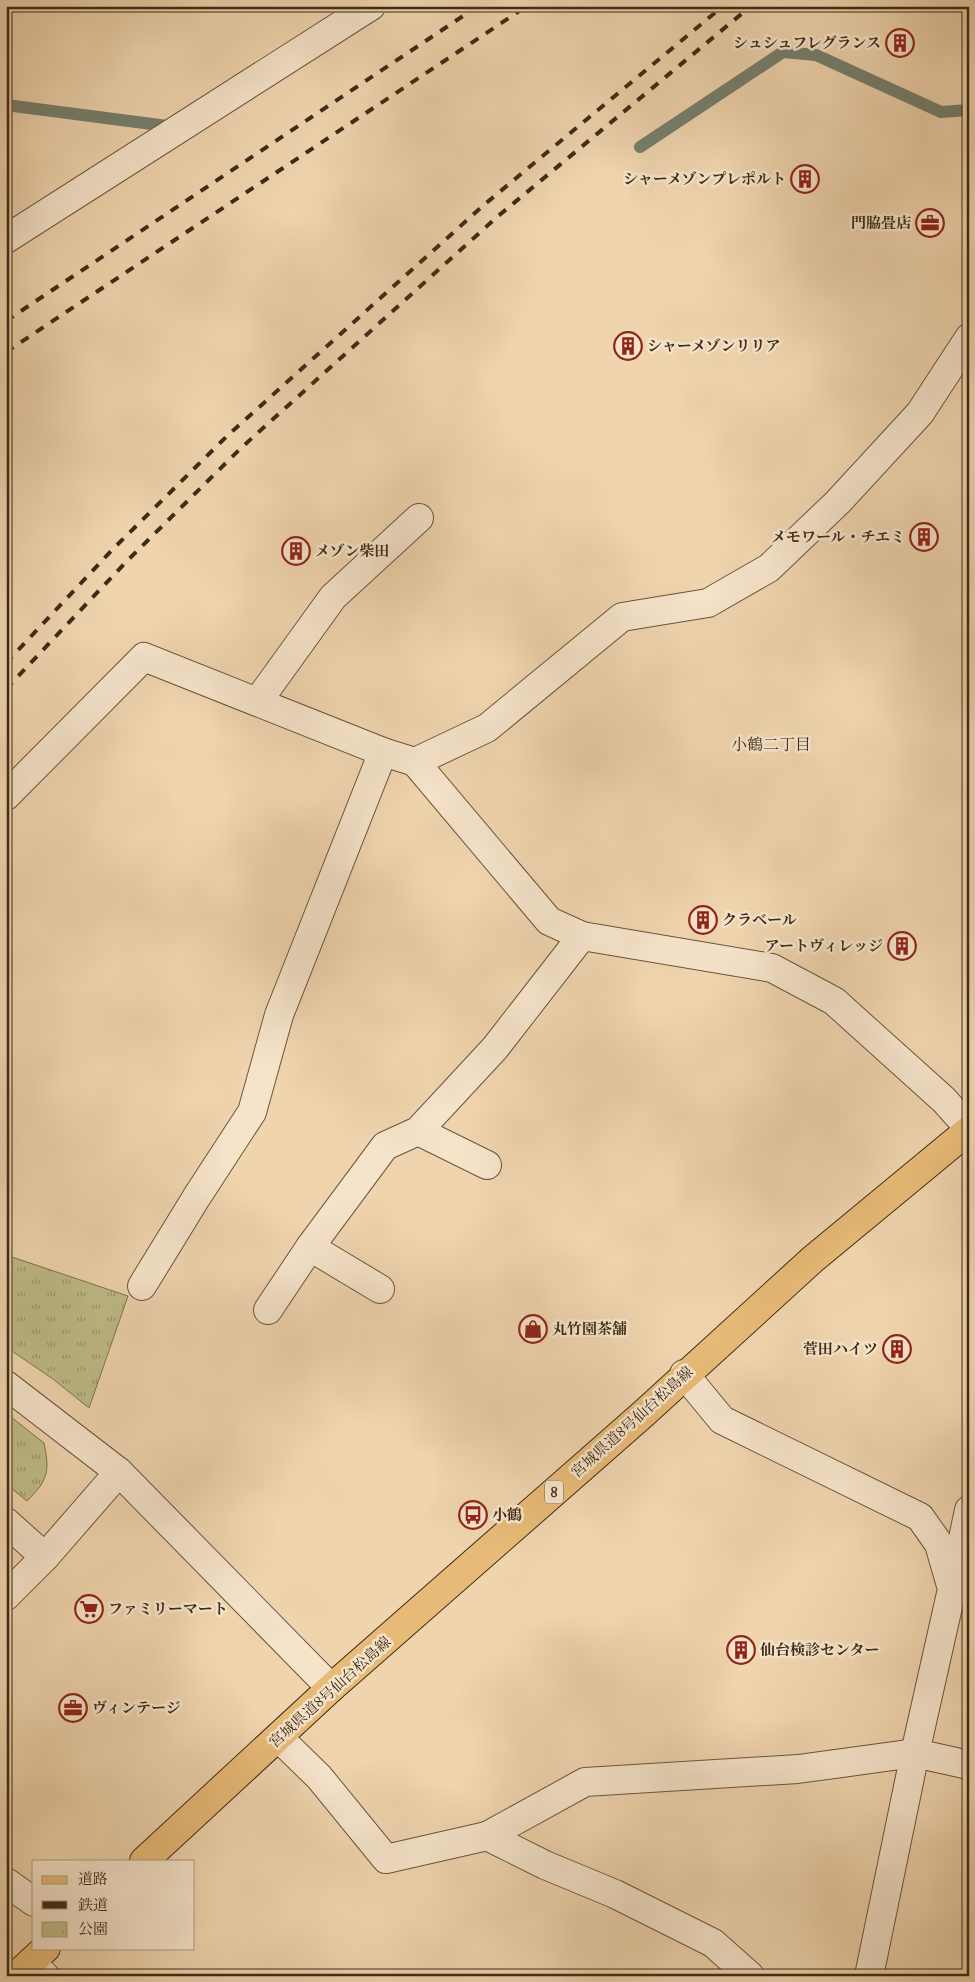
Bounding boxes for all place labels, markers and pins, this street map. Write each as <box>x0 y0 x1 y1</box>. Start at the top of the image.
building icon: シュシュフレグランス <box>885 28 915 58</box>
place label: シュシュフレグランス <box>733 34 881 52</box>
building icon: シャーメゾンプレポルト <box>790 164 820 194</box>
place label: シャーメゾンプレポルト <box>623 170 786 188</box>
office icon: 門脇畳店 <box>915 208 945 238</box>
place label: 門脇畳店 <box>851 214 911 232</box>
building icon: シャーメゾンリリア <box>613 331 643 361</box>
place label: シャーメゾンリリア <box>647 337 781 355</box>
building icon: メモワール・チエミ <box>909 522 939 552</box>
place label: メモワール・チエミ <box>771 528 905 546</box>
building icon: メゾン柴田 <box>281 536 311 566</box>
place label: メゾン柴田 <box>315 542 390 560</box>
building icon: クラベール <box>688 905 718 935</box>
place label: クラベール <box>722 911 797 929</box>
building icon: アートヴィレッジ <box>887 931 917 961</box>
place label: アートヴィレッジ <box>764 937 883 955</box>
shop icon: 丸竹園茶舗 <box>518 1314 548 1344</box>
place label: 丸竹園茶舗 <box>552 1320 627 1338</box>
building icon: 菅田ハイツ <box>882 1334 912 1364</box>
place label: 菅田ハイツ <box>803 1340 878 1358</box>
bus stop icon: 小鶴 <box>458 1500 488 1530</box>
place label: 小鶴 <box>492 1506 522 1524</box>
supermarket icon: ファミリーマート <box>74 1594 104 1624</box>
place label: ファミリーマート <box>108 1600 228 1618</box>
building icon: 仙台検診センター <box>726 1635 756 1665</box>
place label: 仙台検診センター <box>760 1641 879 1659</box>
office icon: ヴィンテージ <box>58 1693 88 1723</box>
place label: ヴィンテージ <box>92 1699 181 1717</box>

